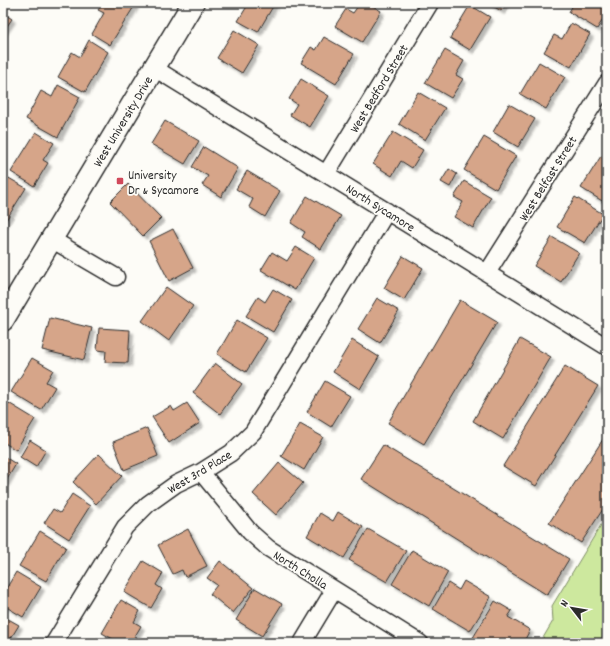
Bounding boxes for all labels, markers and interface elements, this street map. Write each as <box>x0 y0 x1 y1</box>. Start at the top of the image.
street label: West Bedford Street <box>346 41 414 137</box>
street label: West University Drive <box>89 73 159 171</box>
street label: West Belfast Street <box>515 133 583 225</box>
place label: University Dr & Sycamore <box>128 167 199 201</box>
marker: University Dr & Sycamore <box>115 176 125 186</box>
street label: North Sycamore <box>341 180 418 238</box>
street label: West 3rd Place <box>164 446 236 500</box>
street label: North Cholla <box>269 547 331 596</box>
north arrow <box>552 588 592 628</box>
text: N <box>557 597 574 610</box>

